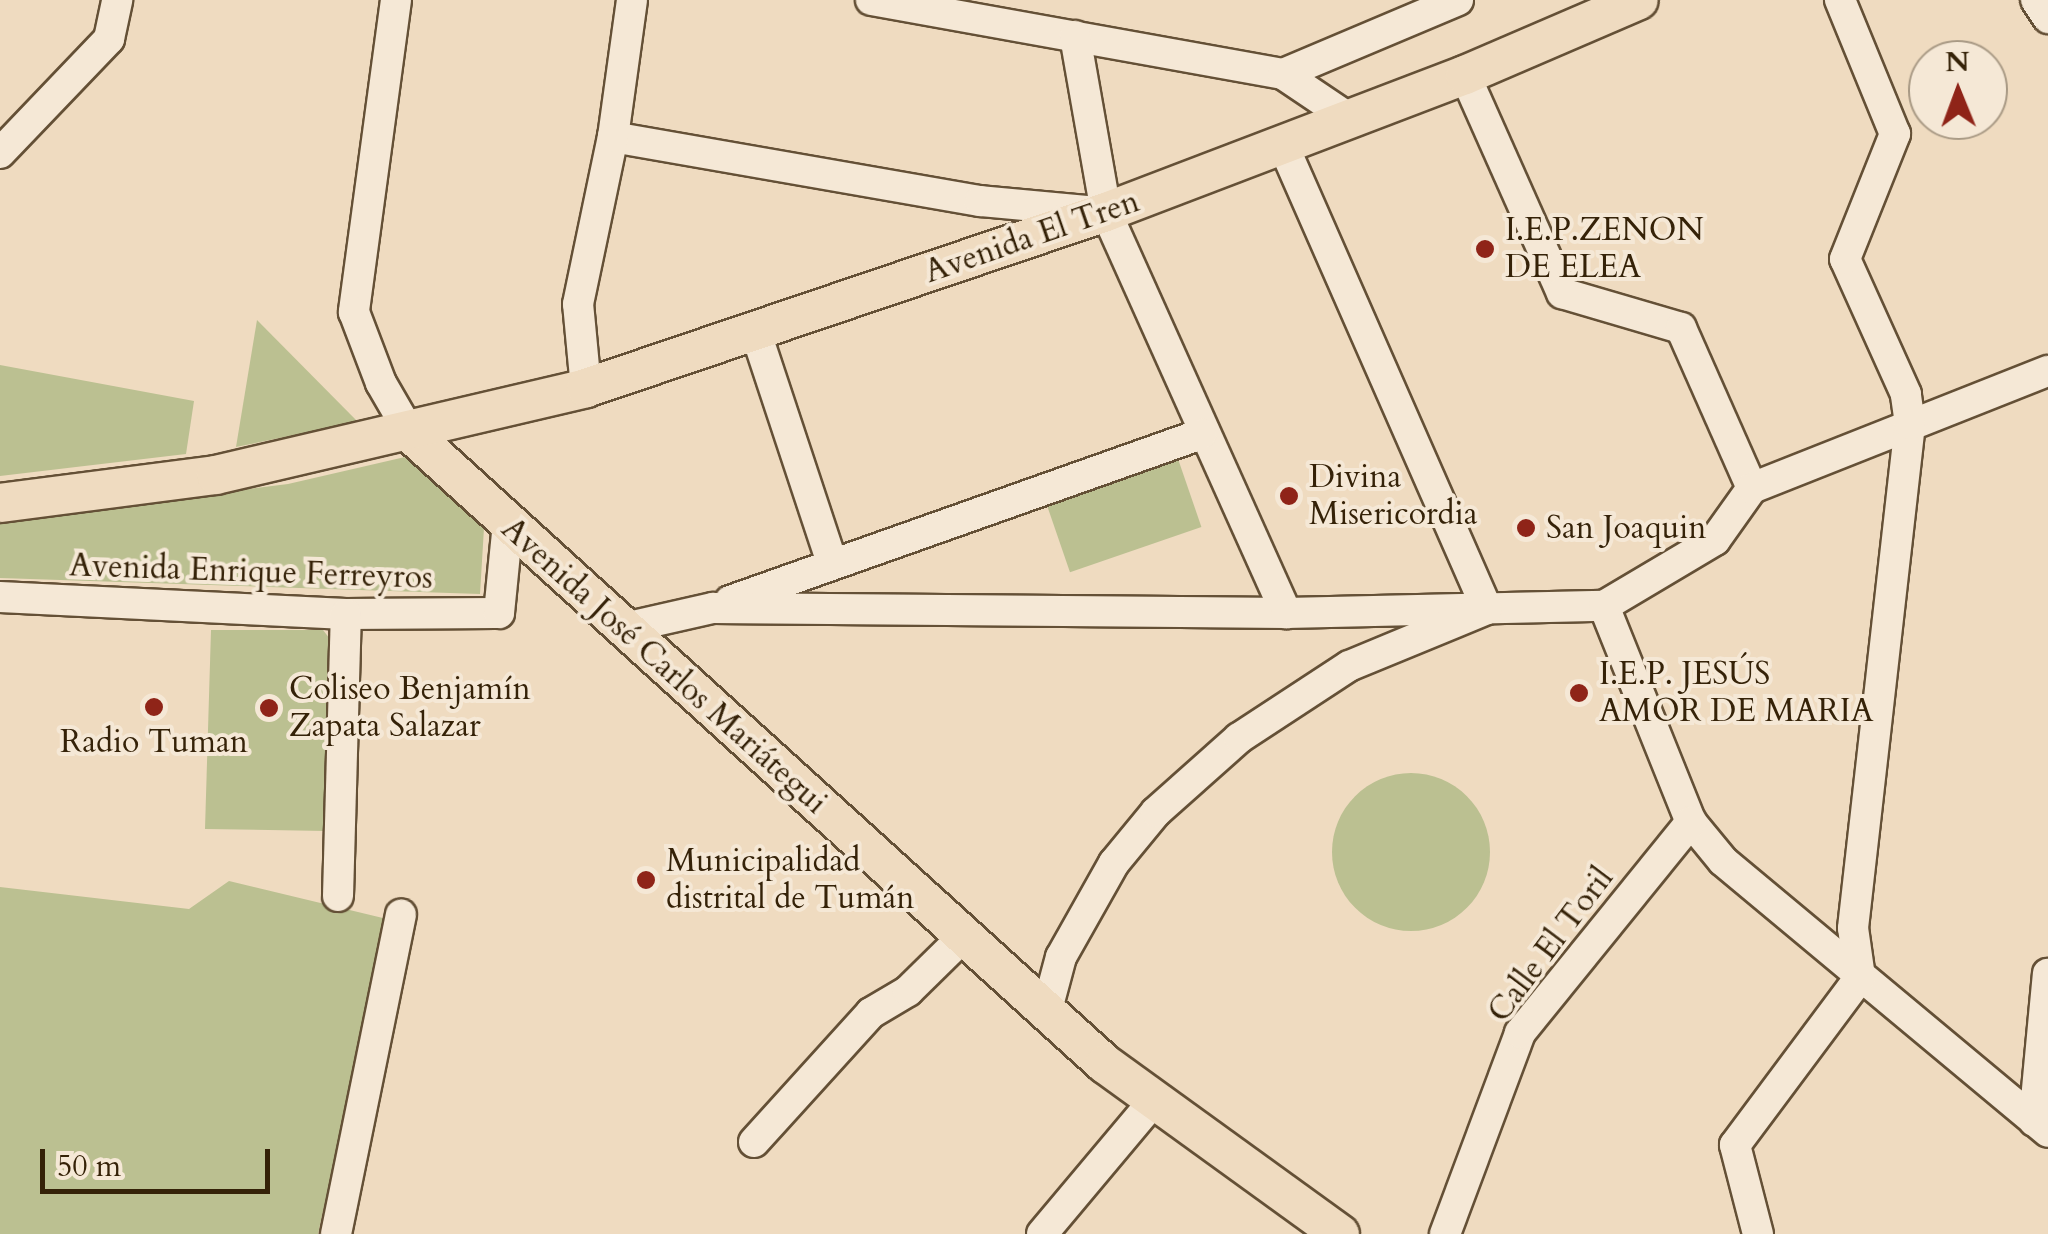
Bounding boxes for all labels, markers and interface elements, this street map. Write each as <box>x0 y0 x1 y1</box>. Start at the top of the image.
north arrow <box>1908 40 2008 140</box>
text: N <box>1945 43 1970 81</box>
street label: Avenida El Tren <box>920 182 1144 292</box>
place label: I.E.P.ZENON DE ELEA <box>1505 212 1704 287</box>
marker: I.E.P.ZENON DE ELEA <box>1474 238 1496 260</box>
place label: Divina Misericordia <box>1309 459 1477 534</box>
marker: Divina Misericordia <box>1278 485 1300 507</box>
place label: San Joaquin <box>1546 509 1706 547</box>
street label: Avenida José Carlos Mariátegui <box>493 510 835 822</box>
marker: San Joaquin <box>1515 517 1537 539</box>
street label: Avenida Enrique Ferreyros <box>69 546 433 598</box>
place label: I.E.P. JESÚS AMOR DE MARIA <box>1599 656 1873 731</box>
place label: Coliseo Benjamín Zapata Salazar <box>289 671 531 746</box>
marker: I.E.P. JESÚS AMOR DE MARIA <box>1568 682 1590 704</box>
marker: Radio Tuman <box>143 696 165 718</box>
marker: Coliseo Benjamín Zapata Salazar <box>258 697 280 719</box>
place label: Radio Tuman <box>60 723 248 761</box>
place label: Municipalidad distrital de Tumán <box>666 843 914 918</box>
street label: Calle El Toril <box>1480 860 1622 1030</box>
marker: Municipalidad distrital de Tumán <box>635 869 657 891</box>
scale bar <box>45 1129 275 1191</box>
text: 50 m <box>57 1146 121 1187</box>

